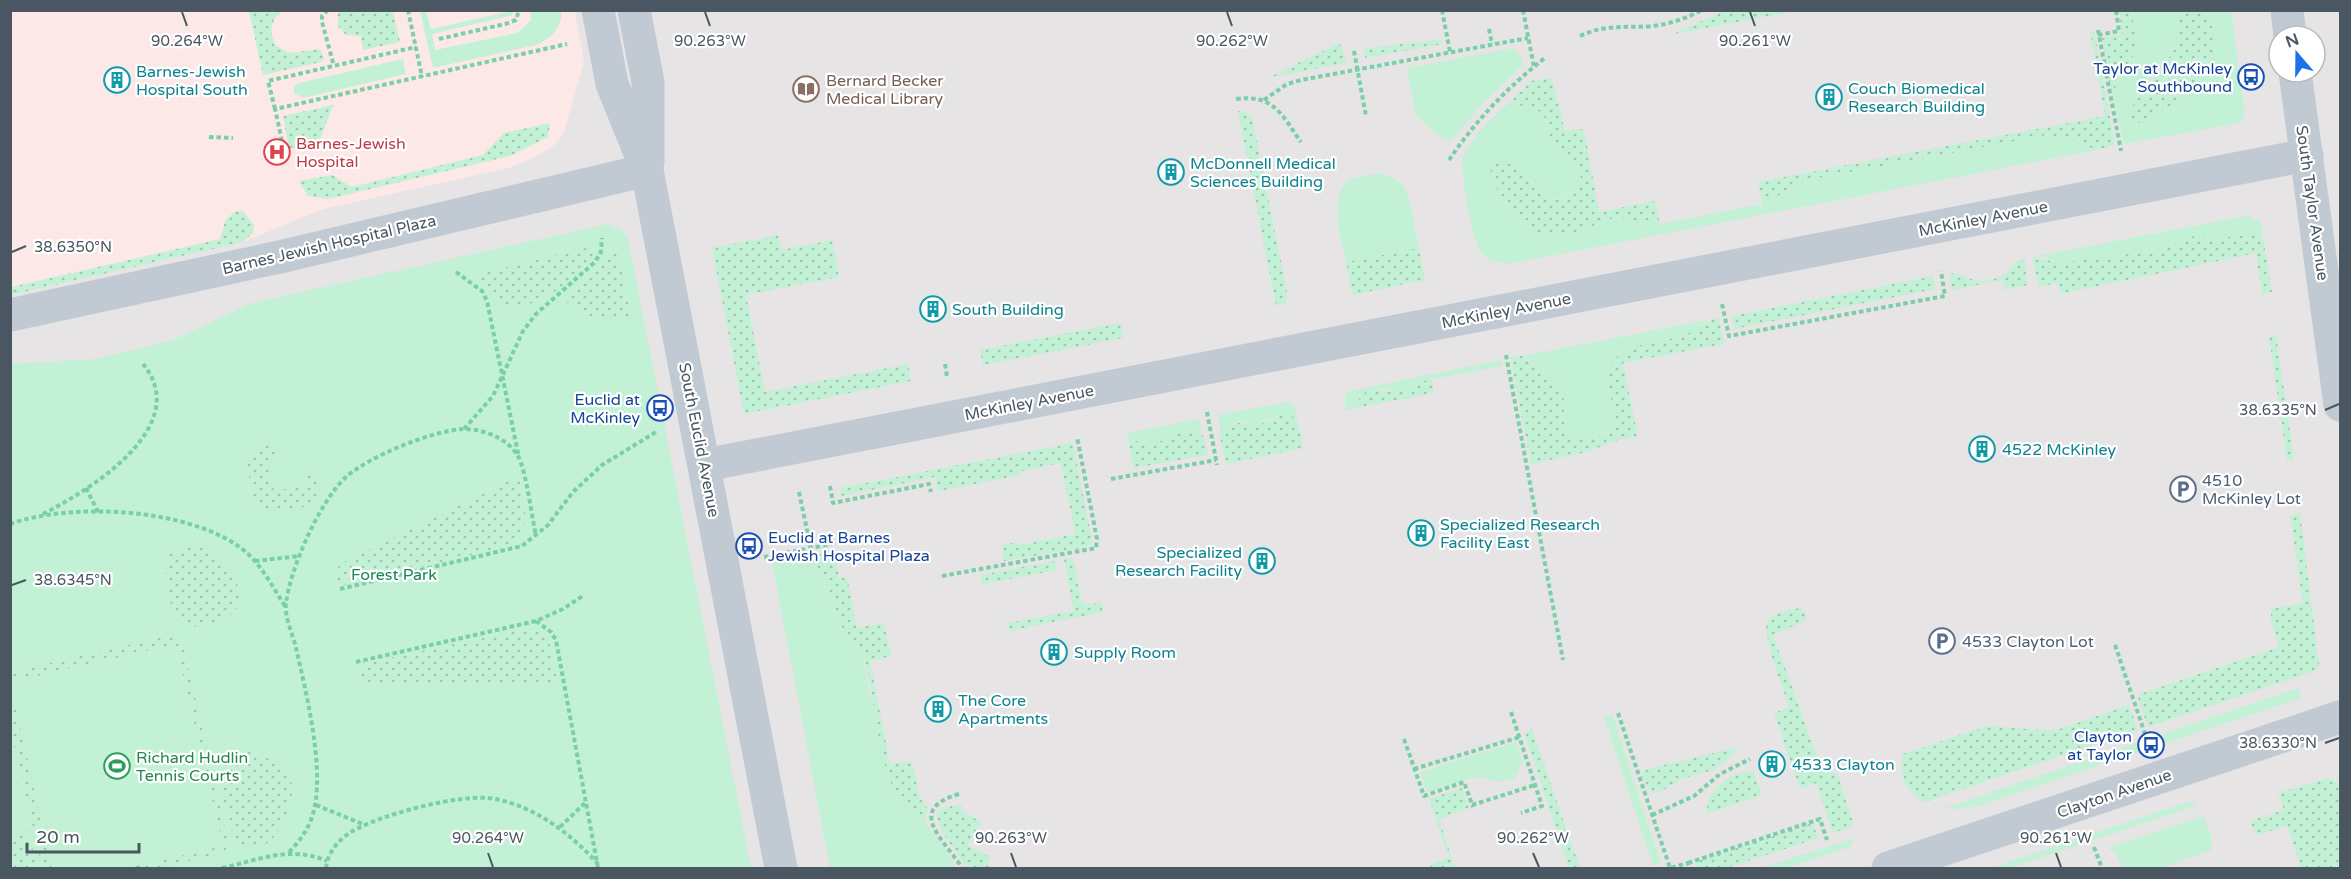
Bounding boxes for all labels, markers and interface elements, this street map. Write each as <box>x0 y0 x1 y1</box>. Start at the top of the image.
north arrow <box>2267 24 2327 84</box>
text: N <box>2283 29 2302 52</box>
text: 90.264°W <box>151 32 223 50</box>
text: 90.263°W <box>674 32 746 50</box>
text: 90.262°W <box>1196 32 1268 50</box>
text: 90.261°W <box>1719 32 1791 50</box>
place label: Taylor at McKinley Southbound <box>2093 59 2232 97</box>
place label: Barnes-Jewish Hospital South <box>136 62 248 100</box>
bus stop icon: Taylor at McKinley Southbound <box>2236 62 2266 92</box>
building icon: Barnes-Jewish Hospital South <box>102 65 132 95</box>
place label: Bernard Becker Medical Library <box>826 71 944 109</box>
library icon: Bernard Becker Medical Library <box>791 74 821 104</box>
place label: Couch Biomedical Research Building <box>1848 79 1985 117</box>
building icon: Couch Biomedical Research Building <box>1814 82 1844 112</box>
street label: South Taylor Avenue <box>2291 124 2333 282</box>
place label: Barnes-Jewish Hospital <box>296 134 406 172</box>
hospital icon: Barnes-Jewish Hospital <box>262 137 292 167</box>
place label: McDonnell Medical Sciences Building <box>1190 154 1336 192</box>
building icon: McDonnell Medical Sciences Building <box>1156 157 1186 187</box>
street label: McKinley Avenue <box>1917 197 2049 241</box>
street label: Barnes Jewish Hospital Plaza <box>220 211 438 279</box>
text: 38.6350°N <box>34 238 112 256</box>
street label: McKinley Avenue <box>1440 289 1572 333</box>
building icon: South Building <box>918 294 948 324</box>
place label: South Building <box>952 300 1064 320</box>
street label: South Euclid Avenue <box>674 361 724 519</box>
street label: McKinley Avenue <box>963 381 1095 425</box>
place label: Euclid at McKinley <box>570 390 640 428</box>
bus stop icon: Euclid at McKinley <box>645 393 675 423</box>
text: 38.6335°N <box>2239 401 2317 419</box>
building icon: 4522 McKinley <box>1967 434 1997 464</box>
place label: 4522 McKinley <box>2002 440 2117 460</box>
place label: 4510 McKinley Lot <box>2202 471 2301 509</box>
parking icon: 4510 McKinley Lot <box>2168 474 2198 504</box>
place label: Specialized Research Facility East <box>1440 515 1600 553</box>
building icon: Specialized Research Facility East <box>1406 518 1436 548</box>
place label: Euclid at Barnes Jewish Hospital Plaza <box>768 528 930 566</box>
bus stop icon: Euclid at Barnes Jewish Hospital Plaza <box>734 531 764 561</box>
place label: Specialized Research Facility <box>1115 543 1242 581</box>
building icon: Specialized Research Facility <box>1247 546 1277 576</box>
park label: Forest Park <box>351 565 437 585</box>
text: 38.6345°N <box>34 571 112 589</box>
parking icon: 4533 Clayton Lot <box>1927 626 1957 656</box>
place label: 4533 Clayton Lot <box>1962 632 2094 652</box>
building icon: Supply Room <box>1039 637 1069 667</box>
place label: Supply Room <box>1074 643 1176 663</box>
place label: The Core Apartments <box>958 691 1048 729</box>
building icon: The Core Apartments <box>923 694 953 724</box>
place label: Clayton at Taylor <box>2067 727 2133 765</box>
bus stop icon: Clayton at Taylor <box>2136 730 2166 760</box>
text: 38.6330°N <box>2239 734 2317 752</box>
place label: Richard Hudlin Tennis Courts <box>136 748 248 786</box>
building icon: 4533 Clayton <box>1757 749 1787 779</box>
sports icon: Richard Hudlin Tennis Courts <box>102 751 132 781</box>
place label: 4533 Clayton <box>1792 755 1895 775</box>
street label: Clayton Avenue <box>2054 765 2174 823</box>
scale bar <box>27 816 140 854</box>
text: 20 m <box>36 826 80 848</box>
text: 90.264°W <box>452 829 524 847</box>
text: 90.263°W <box>975 829 1047 847</box>
text: 90.262°W <box>1497 829 1569 847</box>
text: 90.261°W <box>2020 829 2092 847</box>

